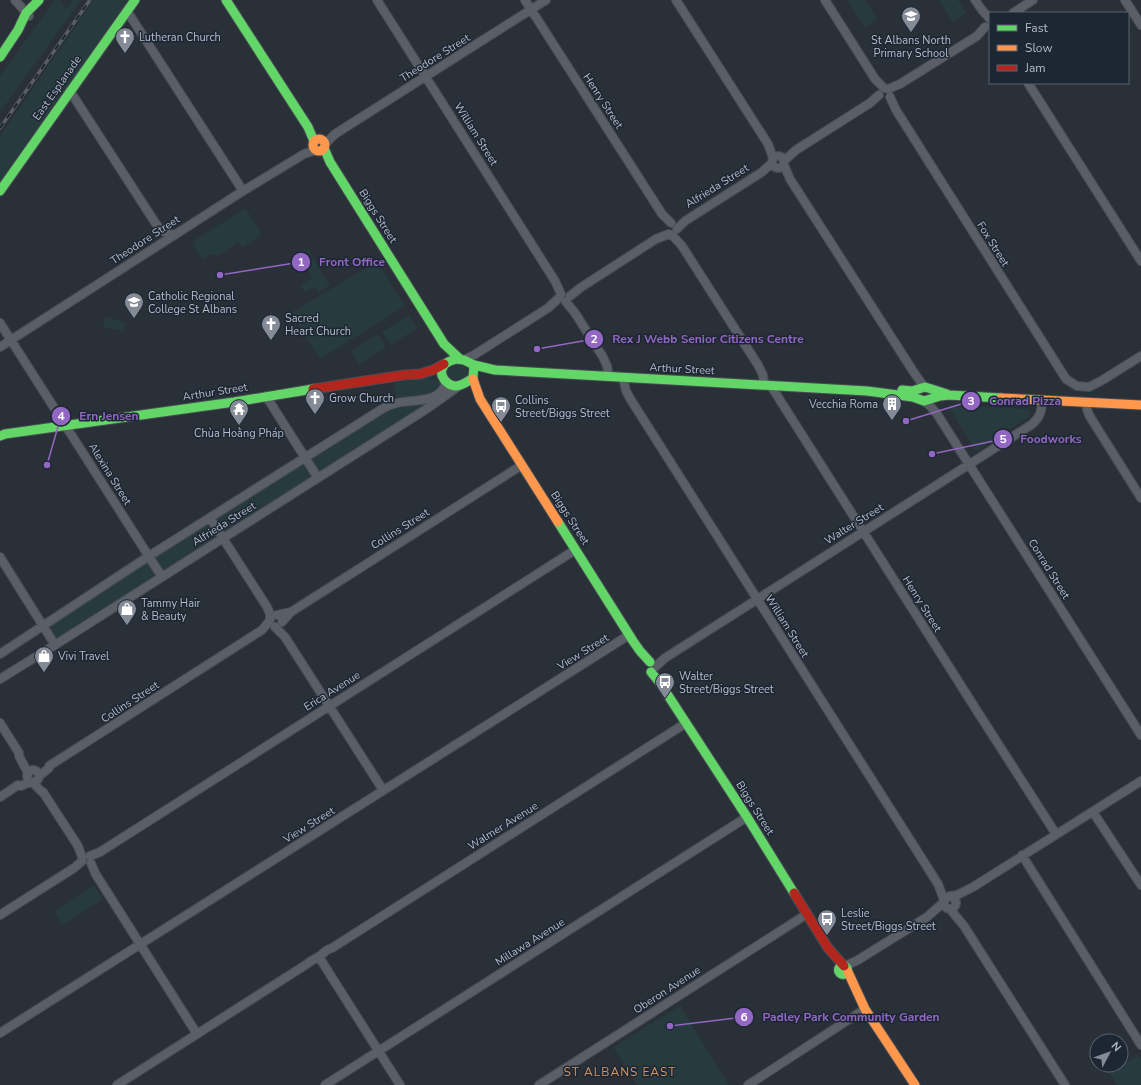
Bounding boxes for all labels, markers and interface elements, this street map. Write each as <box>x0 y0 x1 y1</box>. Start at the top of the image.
school or university icon: St Albans North Primary School <box>900 5 922 33</box>
legend <box>989 12 1129 84</box>
text: Fast <box>1025 20 1048 36</box>
church icon: Lutheran Church <box>114 26 136 54</box>
place label: Lutheran Church <box>139 30 221 45</box>
street label: Theodore Street <box>397 30 473 86</box>
place label: St Albans North Primary School <box>871 33 951 61</box>
text: Slow <box>1025 40 1053 56</box>
street label: East Esplanade <box>29 53 85 123</box>
text: Jam <box>1024 60 1046 76</box>
street label: Henry Street <box>579 70 627 132</box>
street label: William Street <box>451 100 501 169</box>
street label: Alfrieda Street <box>682 160 752 212</box>
street label: Biggs Street <box>355 186 401 246</box>
street label: Theodore Street <box>107 212 183 268</box>
street label: Fox Street <box>973 219 1013 269</box>
callout: Front Office <box>291 250 393 274</box>
text: 1 <box>297 254 305 270</box>
text: Front Office <box>319 254 385 270</box>
place label: Catholic Regional College St Albans <box>148 289 237 317</box>
school or university icon: Catholic Regional College St Albans <box>123 291 145 319</box>
place label: Sacred Heart Church <box>285 311 351 339</box>
church icon: Sacred Heart Church <box>260 313 282 341</box>
callout: Rex J Webb Senior Citizens Centre <box>584 327 811 351</box>
text: 2 <box>590 331 598 347</box>
text: Rex J Webb Senior Citizens Centre <box>612 331 804 347</box>
street label: Arthur Street <box>649 360 715 378</box>
street label: Arthur Street <box>182 379 249 405</box>
church icon: Grow Church <box>304 387 326 415</box>
callout: Conrad Pizza <box>961 389 1069 413</box>
place label: Grow Church <box>329 391 394 406</box>
place label: Collins Street/Biggs Street <box>515 393 610 421</box>
building icon: Vecchia Roma <box>881 393 903 421</box>
text: 3 <box>967 393 975 409</box>
text: Conrad Pizza <box>989 393 1061 409</box>
bus stop icon: Collins Street/Biggs Street <box>490 395 512 423</box>
place label: Vecchia Roma <box>808 397 878 412</box>
temple icon: Chùa Hoằng Pháp <box>228 398 250 426</box>
callout: Ern Jensen <box>51 404 146 428</box>
text: 4 <box>57 408 65 424</box>
text: Ern Jensen <box>79 408 139 424</box>
place label: Chùa Hoằng Pháp <box>194 426 284 441</box>
callout: Foodworks <box>993 427 1090 451</box>
text: 5 <box>999 431 1007 447</box>
text: Foodworks <box>1020 431 1082 447</box>
street label: Alexina Street <box>85 440 135 508</box>
street label: Biggs Street <box>547 488 593 548</box>
street label: Alfrieda Street <box>189 498 259 550</box>
street label: Walter Street <box>822 500 886 548</box>
street label: Collins Street <box>368 505 432 553</box>
street label: Conrad Street <box>1025 536 1074 602</box>
street label: Henry Street <box>899 573 945 635</box>
street label: William Street <box>762 592 812 661</box>
place label: Tammy Hair & Beauty <box>141 596 201 624</box>
shop icon: Tammy Hair & Beauty <box>116 598 138 626</box>
street label: View Street <box>554 630 612 674</box>
shop icon: Vivi Travel <box>33 645 55 673</box>
place label: Vivi Travel <box>57 649 110 664</box>
street label: Erica Avenue <box>301 668 363 714</box>
place label: Walter Street/Biggs Street <box>679 669 774 697</box>
bus stop icon: Walter Street/Biggs Street <box>654 671 676 699</box>
street label: Collins Street <box>98 677 162 726</box>
street label: Biggs Street <box>732 778 778 838</box>
street label: Walmer Avenue <box>465 798 541 854</box>
street label: View Street <box>280 803 338 847</box>
place label: Leslie Street/Biggs Street <box>841 906 936 934</box>
bus stop icon: Leslie Street/Biggs Street <box>816 908 838 936</box>
street label: Millawa Avenue <box>492 915 568 969</box>
street label: Oberon Avenue <box>631 963 704 1017</box>
callout: Padley Park Community Garden <box>734 1005 948 1029</box>
text: 6 <box>740 1009 748 1025</box>
text: Padley Park Community Garden <box>762 1009 940 1025</box>
north arrow <box>1089 1033 1129 1073</box>
text: N <box>1108 1039 1125 1055</box>
district label: ST ALBANS EAST <box>564 1064 676 1080</box>

